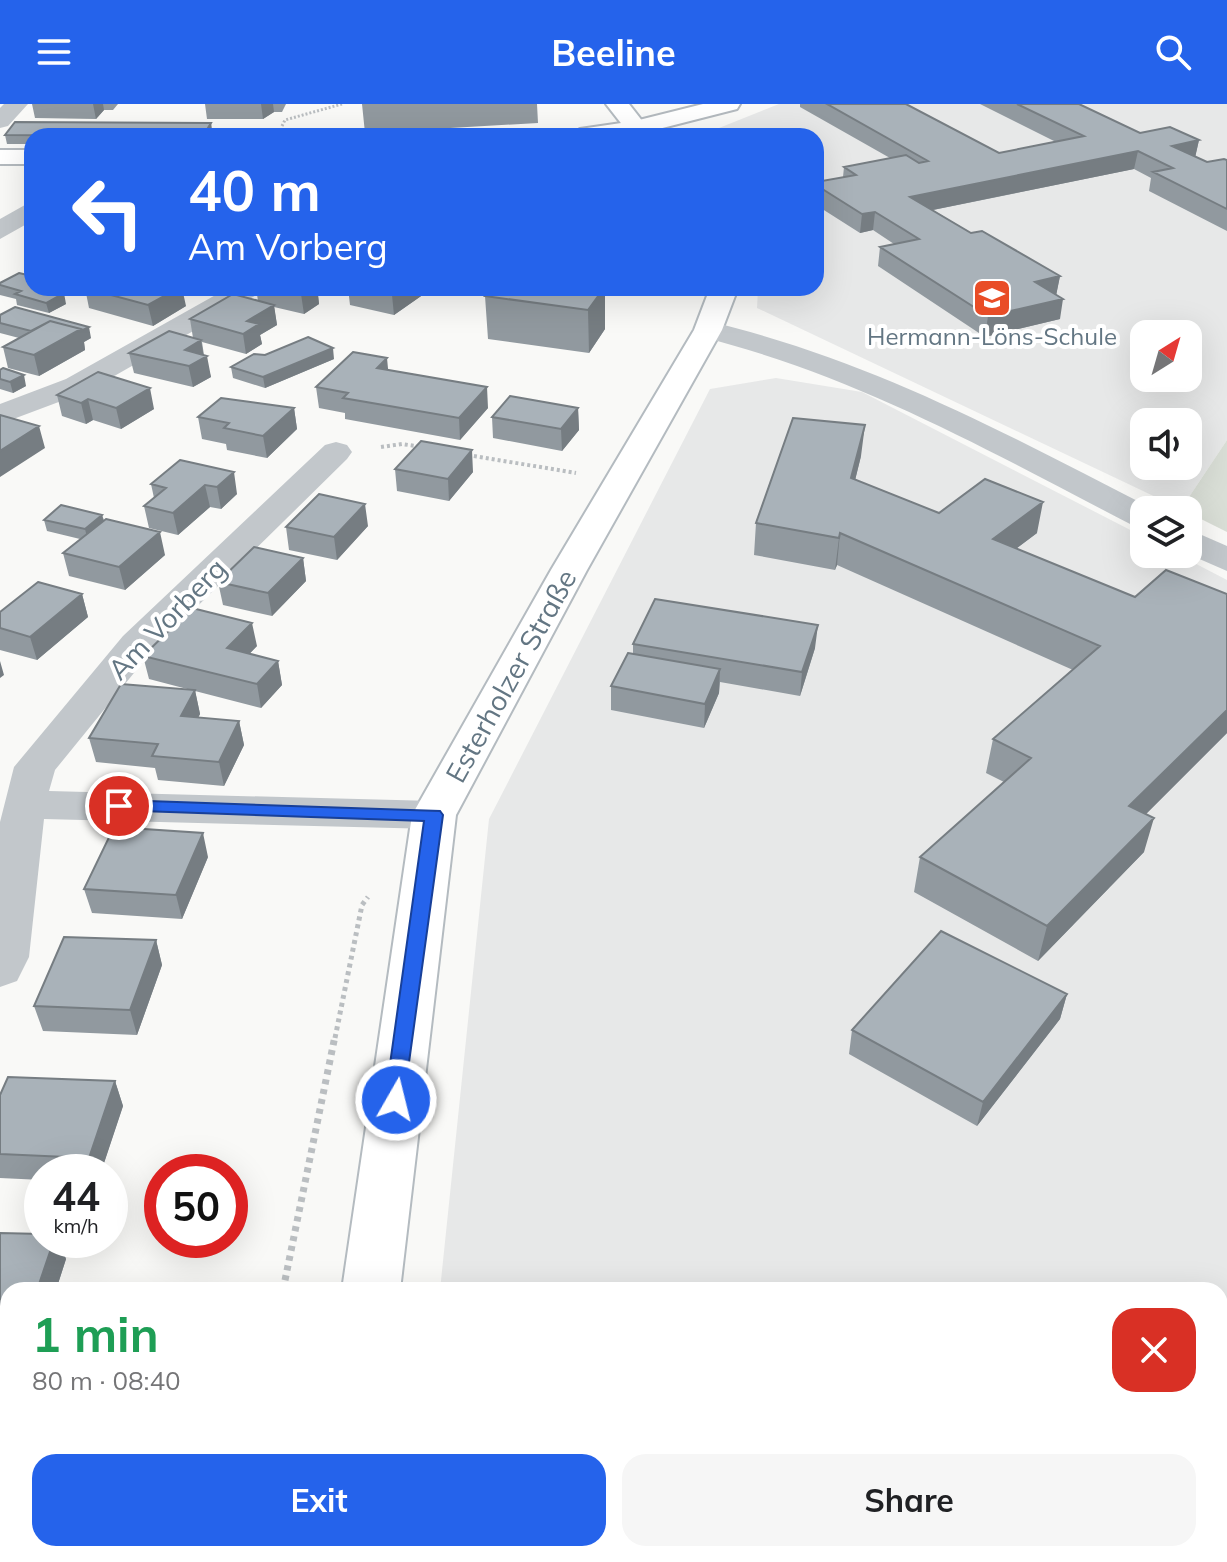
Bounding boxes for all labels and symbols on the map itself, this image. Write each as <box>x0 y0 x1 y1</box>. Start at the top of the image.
school or university icon: Hermann-Löns-Schule <box>971 277 1013 319</box>
north arrow <box>1130 320 1202 392</box>
place label: Hermann-Löns-Schule <box>867 321 1117 351</box>
street label: Am Vorberg <box>100 551 233 687</box>
street label: Esterholzer Straße <box>438 563 584 788</box>
pin <box>85 772 153 840</box>
position arrow <box>354 1058 438 1142</box>
speed limit sign: 50 <box>144 1154 248 1258</box>

